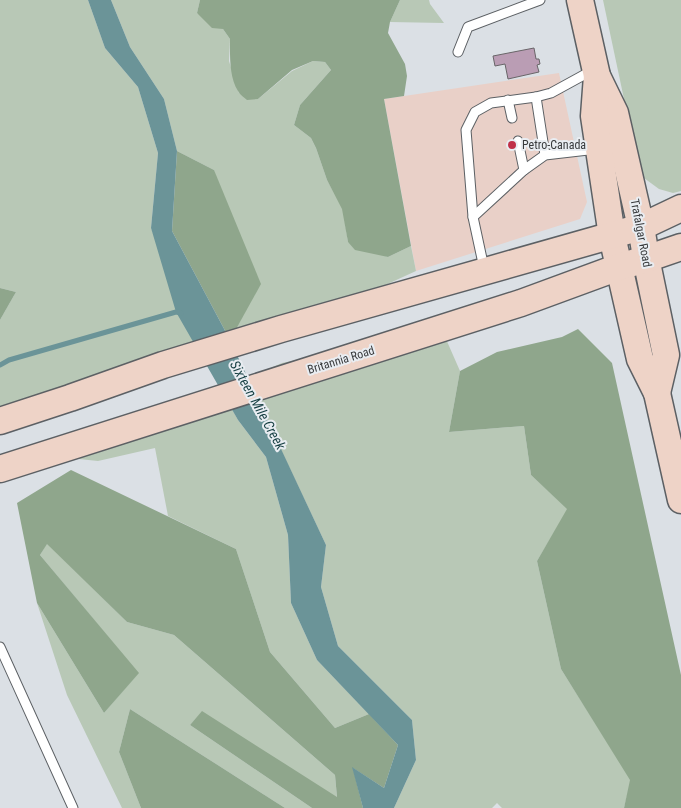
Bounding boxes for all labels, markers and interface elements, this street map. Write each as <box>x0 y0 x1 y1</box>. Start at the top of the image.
place label: Petro-Canada <box>522 138 586 152</box>
marker: Petro-Canada <box>506 139 518 151</box>
street label: Trafalgar Road <box>628 198 655 268</box>
street label: Britannia Road <box>306 343 376 377</box>
water label: Sixteen Mile Creek <box>227 358 289 453</box>

